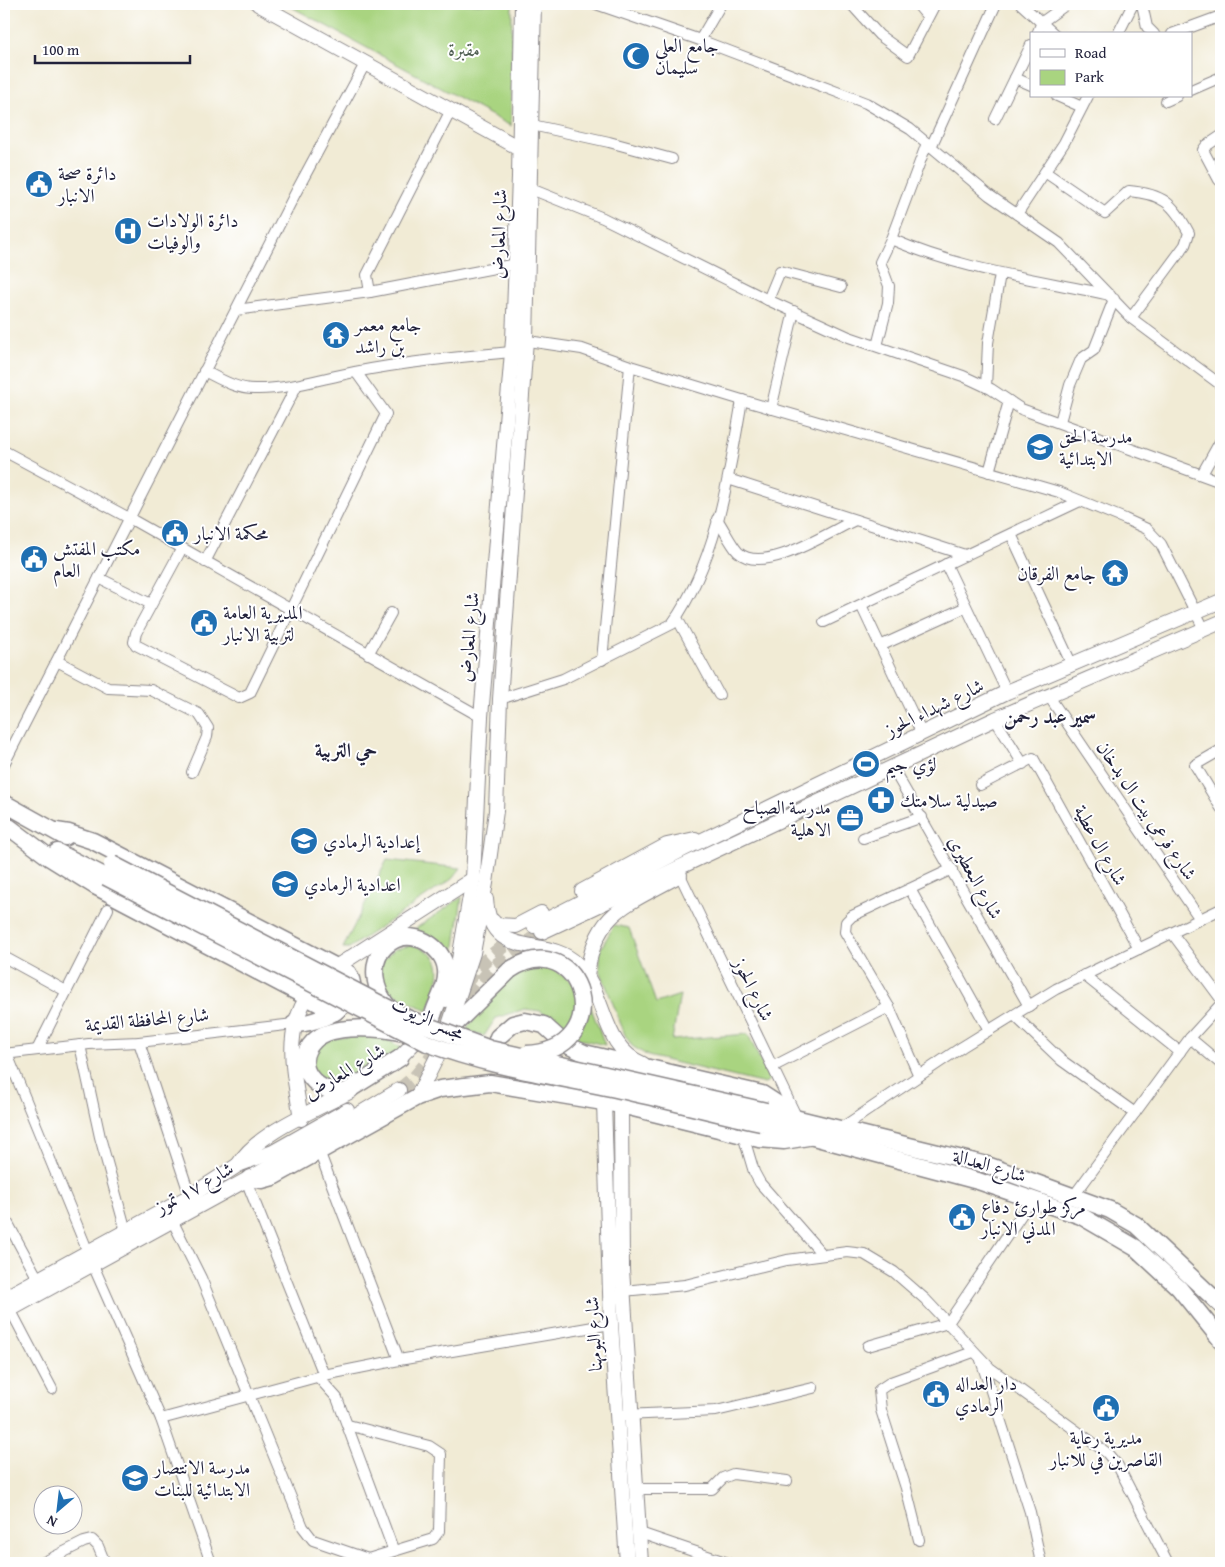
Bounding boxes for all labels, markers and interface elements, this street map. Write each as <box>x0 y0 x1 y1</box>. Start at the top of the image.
place label: جامع العلي سليمان <box>655 31 719 81</box>
scale bar <box>35 32 190 64</box>
legend <box>1030 32 1192 98</box>
park label: مقبرة <box>448 35 480 63</box>
text: 100 m <box>42 39 80 60</box>
mosque icon: جامع العلي سليمان <box>621 41 651 71</box>
text: Road <box>1075 42 1106 63</box>
text: Park <box>1075 66 1104 87</box>
place label: دائرة صحة الانبار <box>56 159 117 209</box>
public building icon: دائرة صحة الانبار <box>24 169 54 199</box>
street label: شارع المعارض <box>482 189 516 280</box>
place label: دائرة الولادات والوفيات <box>147 206 239 256</box>
hospital icon: دائرة الولادات والوفيات <box>113 216 143 246</box>
place label: جامع معمر بن راشد <box>353 310 421 360</box>
temple icon: جامع معمر بن راشد <box>321 320 351 350</box>
place label: مدرسة الحق الابتدائية <box>1059 422 1133 472</box>
school or university icon: مدرسة الحق الابتدائية <box>1025 432 1055 462</box>
public building icon: محكمة الانبار <box>160 518 190 548</box>
place label: محكمة الانبار <box>192 519 269 547</box>
place label: مكتب المفتش العام <box>53 534 140 587</box>
public building icon: مكتب المفتش العام <box>19 544 49 574</box>
temple icon: جامع الفرقان <box>1100 558 1130 588</box>
place label: جامع الفرقان <box>1017 559 1096 591</box>
street label: شارع المعارض <box>450 591 488 683</box>
place label: المديرية العامة لتربية الانبار <box>221 598 303 648</box>
public building icon: المديرية العامة لتربية الانبار <box>189 608 219 638</box>
street label: شارع شهداء الحوز <box>878 671 989 746</box>
district label: سمير عبد رحمن <box>1004 701 1096 730</box>
district label: حي التربية <box>315 735 377 766</box>
street label: شارع فرعي بيت ال بدخان <box>1088 735 1204 886</box>
sports icon: لؤي جيم <box>851 749 881 779</box>
place label: لؤي جيم <box>885 750 937 784</box>
pharmacy icon: صيدلية سلامتك <box>866 785 896 815</box>
place label: صيدلية سلامتك <box>900 786 998 814</box>
place label: مدرسة الصباح الاهلية <box>742 793 831 843</box>
street label: شارع ال عطية <box>1066 800 1135 891</box>
office icon: مدرسة الصباح الاهلية <box>835 803 865 833</box>
school or university icon: إعدادية الرمادي <box>289 826 319 856</box>
place label: إعدادية الرمادي <box>323 827 422 857</box>
street label: شارع البعطيري <box>940 830 1010 925</box>
school or university icon: اعدادية الرمادي <box>270 869 300 899</box>
place label: اعدادية الرمادي <box>304 870 401 900</box>
street label: شارع الحوز <box>724 951 781 1026</box>
street label: مجسر الزيوت <box>387 989 469 1047</box>
street label: شارع المحافظة القديمة <box>84 1000 210 1040</box>
street label: شارع المعارض <box>298 1036 391 1108</box>
street label: شارع العدالة <box>949 1140 1030 1191</box>
street label: شارع ١٧ تموز <box>148 1154 239 1223</box>
place label: مركز طوارئ دفاع المدني الانبار <box>979 1192 1086 1244</box>
public building icon: مركز طوارئ دفاع المدني الانبار <box>947 1202 977 1232</box>
street label: شارع البومهنا <box>577 1296 611 1372</box>
place label: دار العداله الرمادي <box>955 1369 1017 1421</box>
public building icon: دار العداله الرمادي <box>921 1379 951 1409</box>
public building icon: مديرية رعاية القاصرين في للانبار <box>1091 1393 1121 1423</box>
place label: مديرية رعاية القاصرين في للانبار <box>1048 1423 1162 1475</box>
place label: مدرسة الانتصار الابتدائية للبنات <box>152 1453 250 1503</box>
school or university icon: مدرسة الانتصار الابتدائية للبنات <box>120 1463 150 1493</box>
north arrow <box>32 1484 82 1534</box>
text: N <box>43 1510 61 1533</box>

